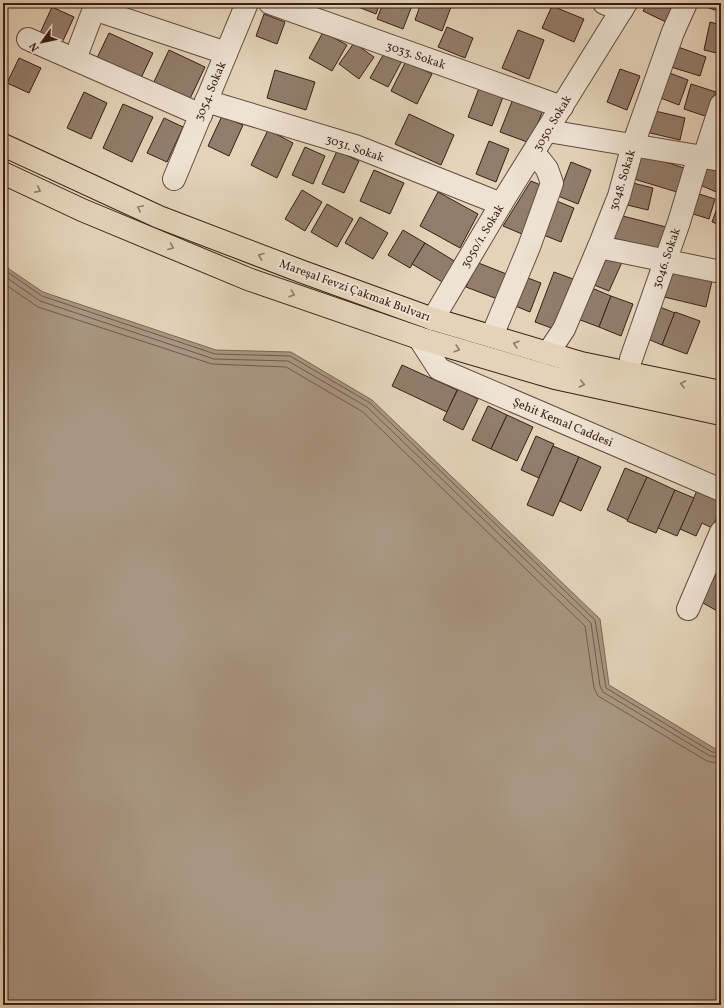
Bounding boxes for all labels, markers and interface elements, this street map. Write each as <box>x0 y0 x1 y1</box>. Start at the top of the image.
north arrow <box>22 22 62 62</box>
street label: 3033. Sokak <box>384 38 448 74</box>
text: N <box>26 39 43 54</box>
street label: 3054. Sokak <box>191 59 231 124</box>
street label: 3050. Sokak <box>530 92 576 155</box>
street label: 3031. Sokak <box>323 131 386 167</box>
street label: 3048. Sokak <box>606 147 640 213</box>
one-way arrow <box>34 185 42 193</box>
street label: 3050/1. Sokak <box>458 201 508 271</box>
one-way arrow <box>136 205 144 213</box>
street label: 3046. Sokak <box>649 225 685 291</box>
one-way arrow <box>167 242 174 250</box>
one-way arrow <box>257 252 264 260</box>
street label: Mareşal Fevzi Çakmak Bulvarı <box>277 256 433 326</box>
one-way arrow <box>288 289 295 298</box>
one-way arrow <box>513 340 520 349</box>
one-way arrow <box>453 344 460 353</box>
one-way arrow <box>578 380 585 388</box>
one-way arrow <box>680 381 686 389</box>
street label: Şehit Kemal Caddesi <box>510 395 616 451</box>

